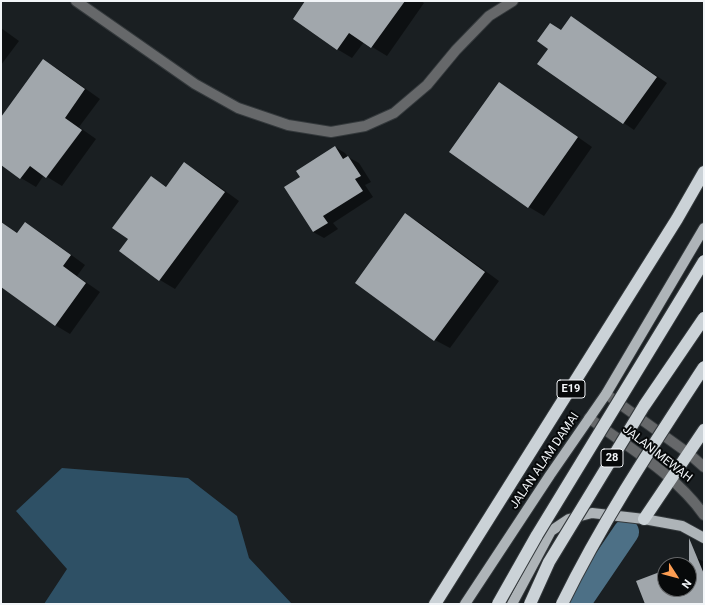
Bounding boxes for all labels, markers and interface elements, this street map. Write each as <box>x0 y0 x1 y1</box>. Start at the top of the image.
road number: E19 <box>557 380 585 398</box>
street label: JALAN ALAM DAMAI <box>507 410 583 512</box>
street label: JALAN MEWAH <box>619 422 695 486</box>
road number: 28 <box>601 449 623 467</box>
north arrow <box>657 557 697 597</box>
text: N <box>679 577 694 591</box>

